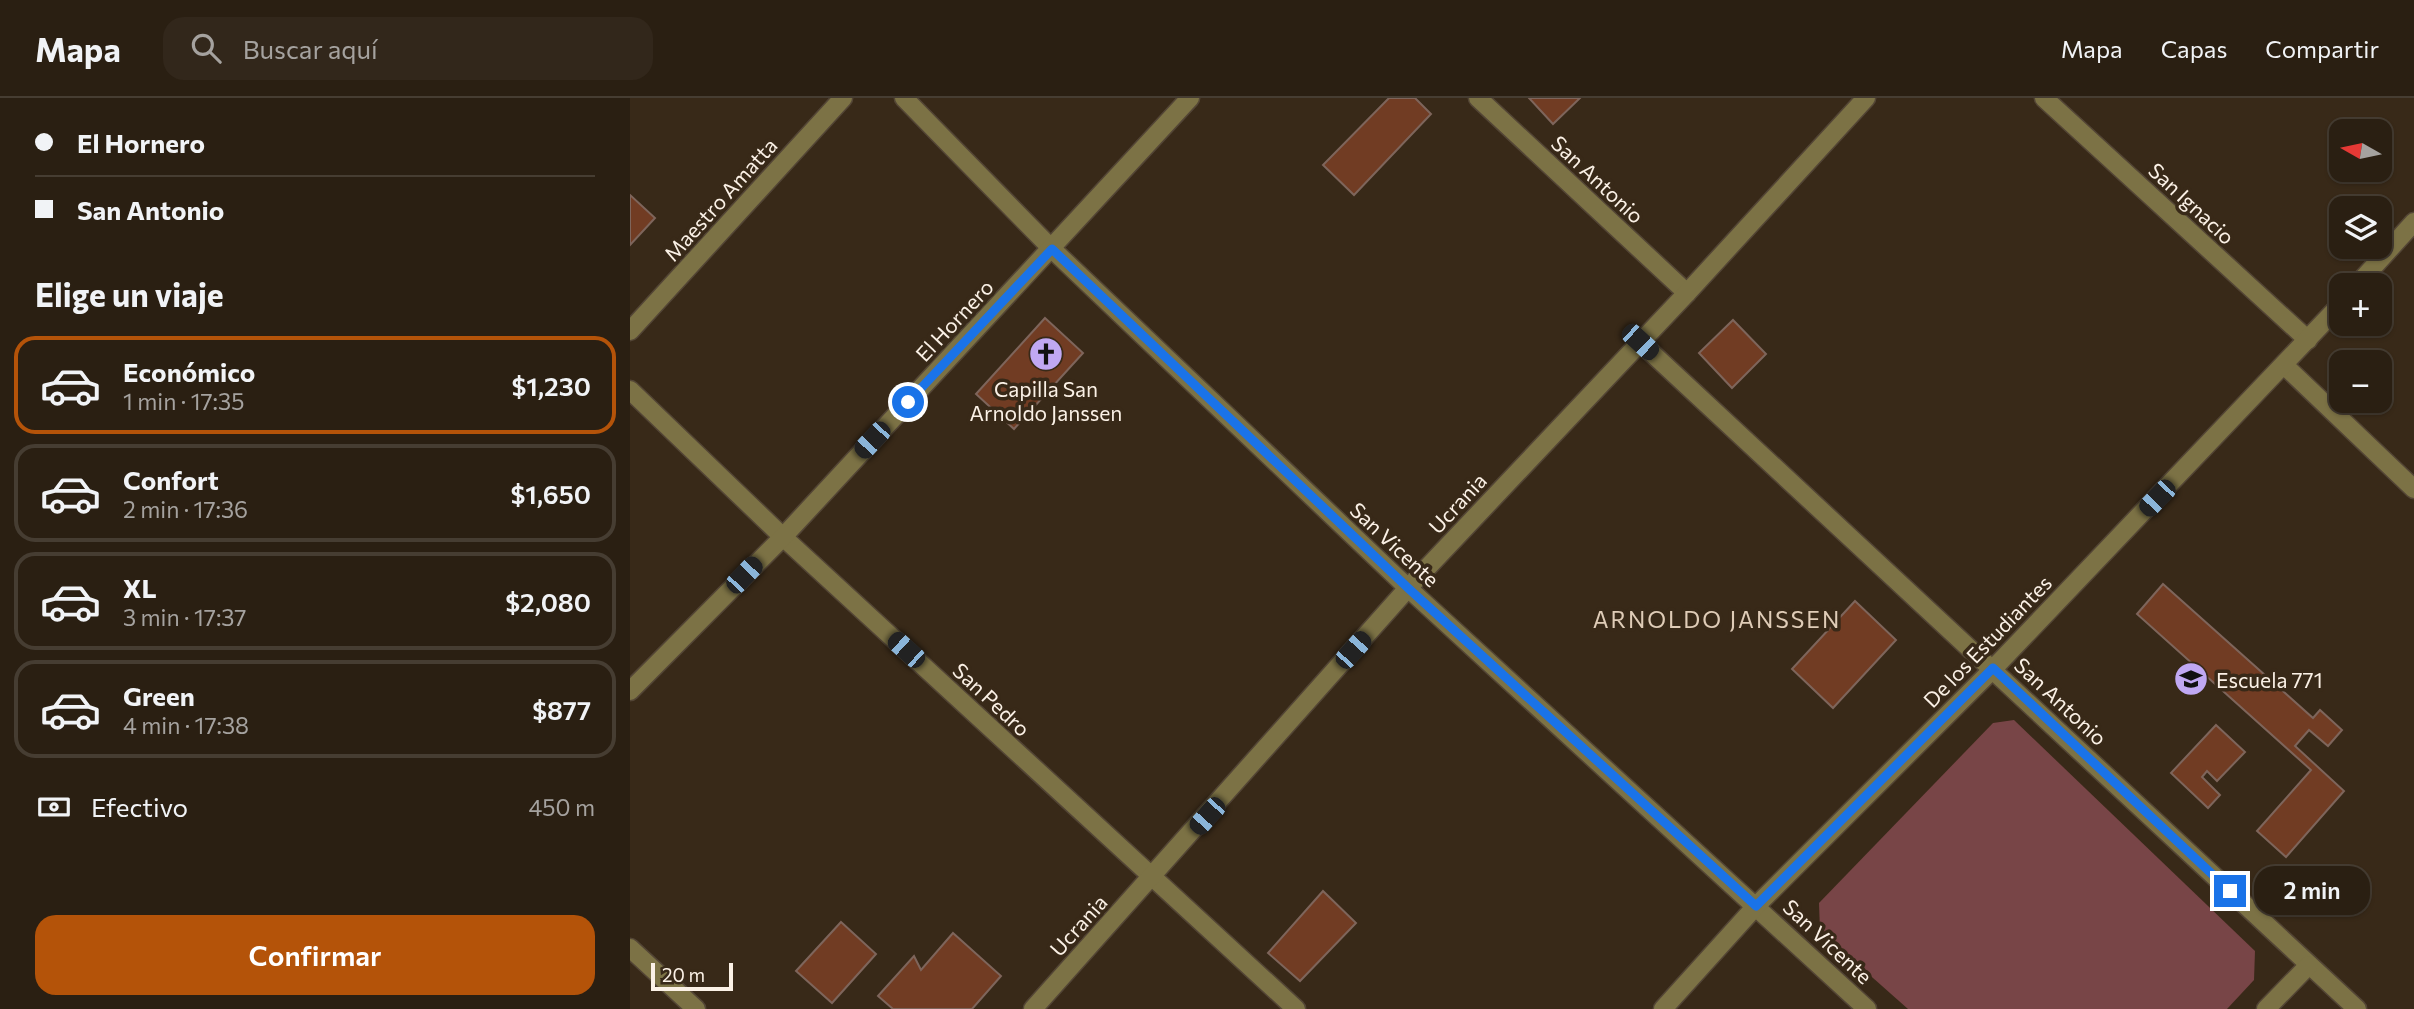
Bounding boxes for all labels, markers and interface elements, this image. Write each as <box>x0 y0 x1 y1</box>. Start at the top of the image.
search box <box>163 17 653 80</box>
text: Mapa <box>35 28 121 69</box>
icon: search <box>187 29 225 67</box>
text: Buscar aquí <box>243 33 378 64</box>
text: Mapa <box>2061 34 2123 63</box>
text: Capas <box>2161 34 2227 63</box>
text: Compartir <box>2265 34 2379 63</box>
north arrow <box>2329 119 2392 182</box>
map controls <box>2329 119 2392 413</box>
text: El Hornero <box>77 127 205 158</box>
street label: San Antonio <box>1547 130 1649 228</box>
street label: Maestro Amatta <box>658 132 782 266</box>
street label: San Ignacio <box>2144 157 2240 249</box>
text: San Antonio <box>77 194 224 225</box>
button: layers <box>2329 196 2392 259</box>
button: + <box>2329 273 2392 336</box>
text: Elige un viaje <box>35 274 224 314</box>
street label: El Hornero <box>910 274 998 366</box>
car <box>1618 320 1663 364</box>
church icon: Capilla San Arnoldo Janssen <box>1027 335 1065 373</box>
button: − <box>2329 350 2392 413</box>
icon: car <box>39 354 102 417</box>
text: Económico <box>123 356 255 387</box>
text: $1,230 <box>511 370 591 401</box>
place label: Capilla San Arnoldo Janssen <box>970 376 1122 425</box>
route start <box>892 386 924 418</box>
text: 1 min · 17:35 <box>123 387 244 415</box>
car <box>850 417 895 463</box>
icon: car <box>39 462 102 525</box>
text: Confort <box>123 464 219 495</box>
street label: Ucrania <box>1423 468 1491 538</box>
car <box>2135 476 2180 520</box>
text: $1,650 <box>510 478 591 509</box>
text: 2 min · 17:36 <box>123 495 248 523</box>
street label: San Vicente <box>1345 497 1445 591</box>
car <box>722 553 767 597</box>
icon: car <box>39 570 102 633</box>
street label: De los Estudiantes <box>1918 570 2056 712</box>
text: XL <box>123 572 157 603</box>
text: $2,080 <box>505 586 591 617</box>
text: 3 min · 17:37 <box>123 603 247 631</box>
district label: ARNOLDO JANSSEN <box>1593 605 1841 633</box>
car <box>1332 627 1375 673</box>
car <box>884 628 929 672</box>
street label: San Antonio <box>2010 652 2112 750</box>
street label: San Pedro <box>948 657 1036 741</box>
school or university icon: Escuela 771 <box>2172 660 2210 698</box>
place label: Escuela 771 <box>2216 667 2323 692</box>
icon: car <box>39 678 102 741</box>
text: Green <box>123 680 195 711</box>
text: $877 <box>532 694 591 725</box>
text: 4 min · 17:38 <box>123 711 249 739</box>
icon: cash <box>35 788 73 826</box>
text: Efectivo <box>91 791 188 822</box>
text: 450 m <box>529 793 595 821</box>
car <box>1186 793 1229 839</box>
callout: 2 min <box>2254 866 2370 916</box>
route end <box>2214 875 2246 907</box>
text: 2 min <box>2284 876 2340 904</box>
street label: Ucrania <box>1044 889 1112 961</box>
street label: San Vicente <box>1778 894 1878 988</box>
button: Confirmar <box>35 915 595 995</box>
scale bar <box>651 960 733 992</box>
text: 20 m <box>662 963 705 986</box>

